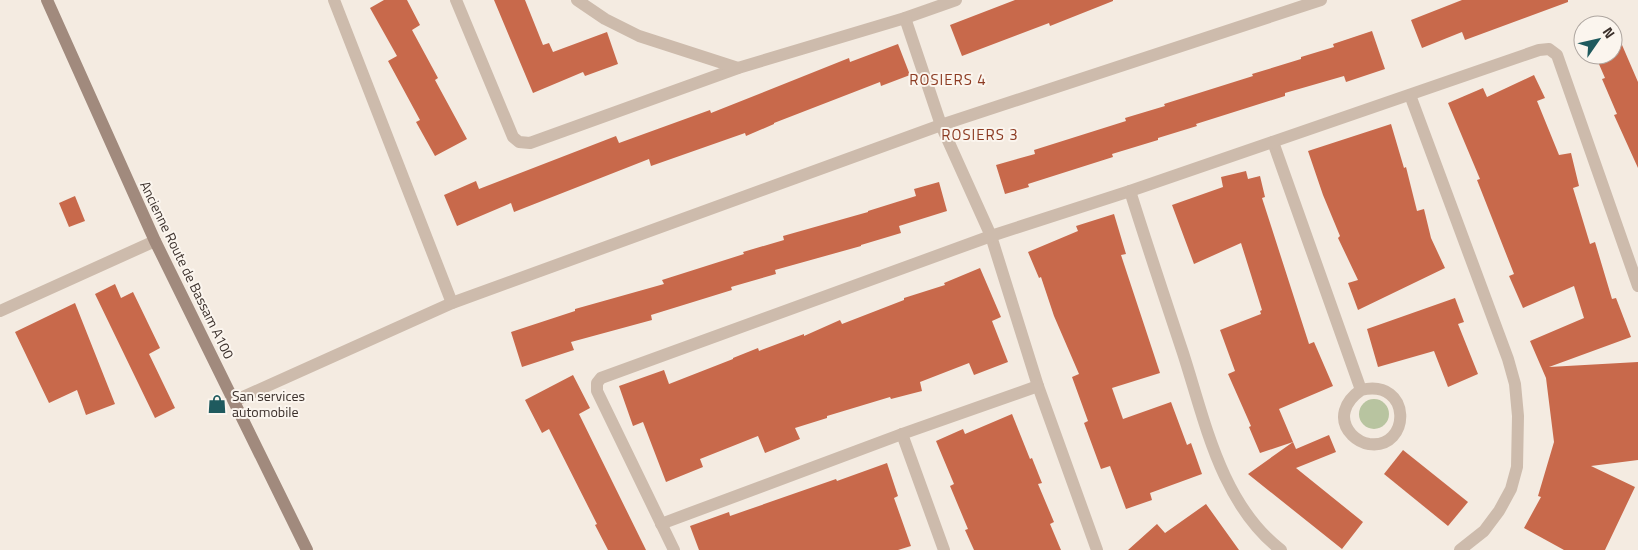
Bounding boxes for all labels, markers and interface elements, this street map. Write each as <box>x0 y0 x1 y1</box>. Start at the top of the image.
north arrow <box>1573 15 1623 65</box>
text: N <box>1598 23 1621 42</box>
district label: ROSIERS 4 <box>909 68 987 91</box>
district label: ROSIERS 3 <box>941 123 1019 146</box>
street label: Ancienne Route de Bassam A100 <box>135 177 240 362</box>
place label: San services automobile <box>232 385 305 422</box>
shop icon: San services automobile <box>206 393 228 415</box>

